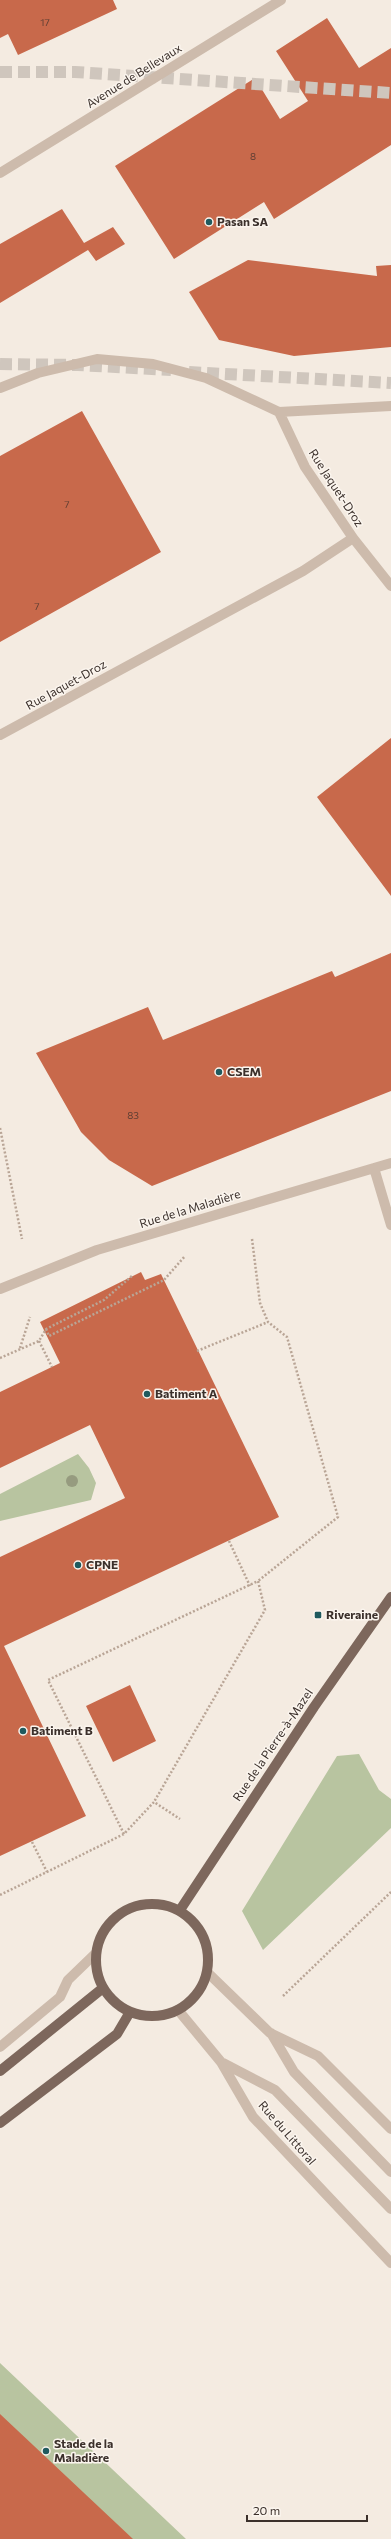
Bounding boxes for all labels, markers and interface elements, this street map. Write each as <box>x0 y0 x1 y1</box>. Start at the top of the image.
house number: 17 <box>40 16 50 28</box>
street label: Avenue de Bellevaux <box>83 40 184 110</box>
house number: 8 <box>250 150 256 162</box>
place label: Pasan SA <box>217 214 268 228</box>
marker: Pasan SA <box>204 217 214 227</box>
street label: Rue Jaquet-Droz <box>306 446 367 529</box>
house number: 7 <box>64 498 70 510</box>
house number: 7 <box>34 600 40 612</box>
street label: Rue Jaquet-Droz <box>23 656 109 713</box>
place label: CSEM <box>227 1064 261 1078</box>
marker: CSEM <box>214 1067 224 1077</box>
house number: 83 <box>127 1109 139 1121</box>
street label: Rue de la Maladière <box>138 1186 242 1230</box>
place label: Batiment A <box>155 1386 218 1400</box>
marker: Batiment A <box>142 1389 152 1399</box>
place label: CPNE <box>86 1557 118 1571</box>
marker: CPNE <box>73 1560 83 1570</box>
place label: Riveraine <box>326 1607 378 1621</box>
marker: Riveraine <box>313 1610 323 1620</box>
street label: Rue de la Pierre-à-Mazel <box>229 1686 315 1803</box>
place label: Batiment B <box>31 1723 93 1737</box>
marker: Batiment B <box>18 1726 28 1736</box>
street label: Rue du Littoral <box>256 2098 319 2167</box>
place label: Stade de la Maladière <box>54 2436 113 2464</box>
marker: Stade de la Maladière <box>41 2446 51 2456</box>
scale bar <box>247 2497 367 2523</box>
text: 20 m <box>253 2503 280 2517</box>

